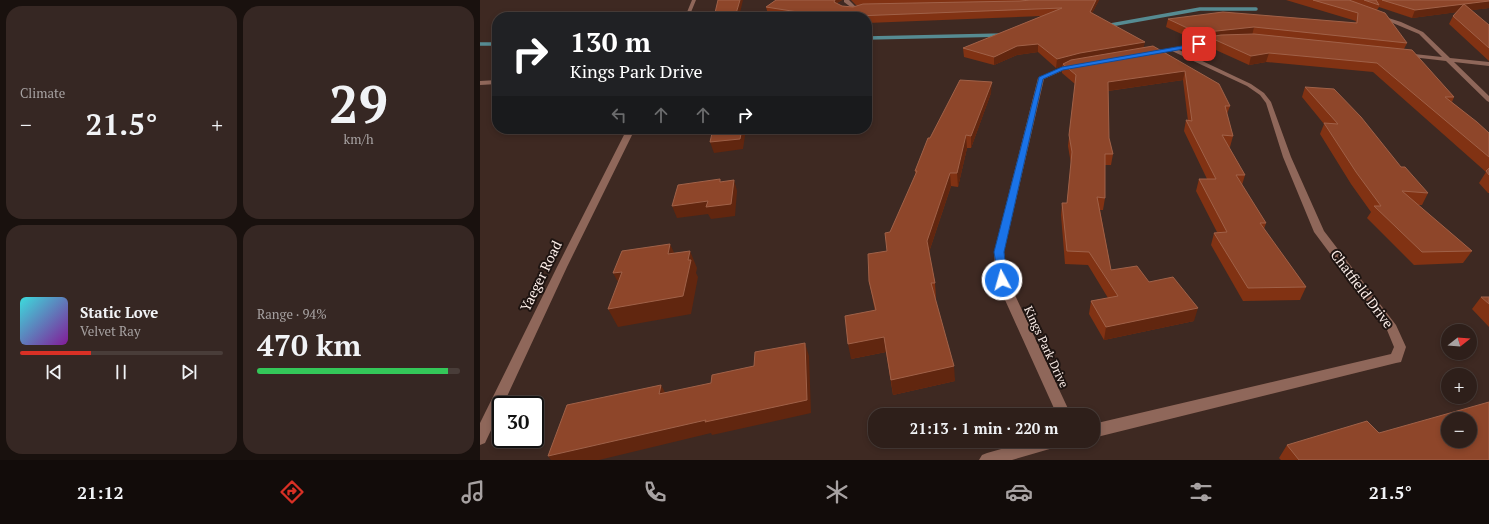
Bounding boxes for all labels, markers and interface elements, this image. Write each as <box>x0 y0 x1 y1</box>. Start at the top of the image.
text: 130 m <box>570 23 651 60</box>
pin <box>1182 27 1216 61</box>
icon: right <box>504 28 556 80</box>
icon: arrive <box>1188 33 1210 55</box>
text: Kings Park Drive <box>570 59 703 83</box>
text: 29 <box>329 69 388 138</box>
text: Climate <box>20 84 65 102</box>
text: 21.5° <box>85 104 158 144</box>
icon: left <box>608 104 630 126</box>
icon: ahead <box>650 104 672 126</box>
icon: ahead <box>692 104 714 126</box>
icon: right <box>734 104 756 126</box>
text: − <box>20 110 32 139</box>
text: + <box>211 110 223 139</box>
text: km/h <box>343 130 374 148</box>
street label: Yaeger Road <box>515 237 566 314</box>
street label: Chatfield Drive <box>1327 246 1398 332</box>
position arrow <box>981 259 1023 301</box>
text: Static Love <box>80 302 158 322</box>
street label: Kings Park Drive <box>1021 304 1072 390</box>
text: Range · 94% <box>257 305 327 323</box>
text: Velvet Ray <box>80 322 140 340</box>
north arrow <box>1441 324 1477 360</box>
map controls <box>1441 324 1477 448</box>
text: 470 km <box>257 325 361 365</box>
icon: previous <box>43 361 65 383</box>
icon: pause <box>110 361 132 383</box>
icon: next <box>178 361 200 383</box>
button: + <box>1441 368 1477 404</box>
speed limit sign: 30 <box>492 396 544 448</box>
button: − <box>1441 412 1477 448</box>
text: 21:13 · 1 min · 220 m <box>910 418 1058 438</box>
icon: directions <box>278 478 306 506</box>
icon: music <box>459 478 487 506</box>
icon: phone <box>641 478 669 506</box>
icon: climate <box>823 478 851 506</box>
icon: car <box>1005 478 1033 506</box>
icon: filters <box>1187 478 1215 506</box>
text: 21:12 <box>77 480 124 504</box>
text: 21.5° <box>1369 480 1412 504</box>

